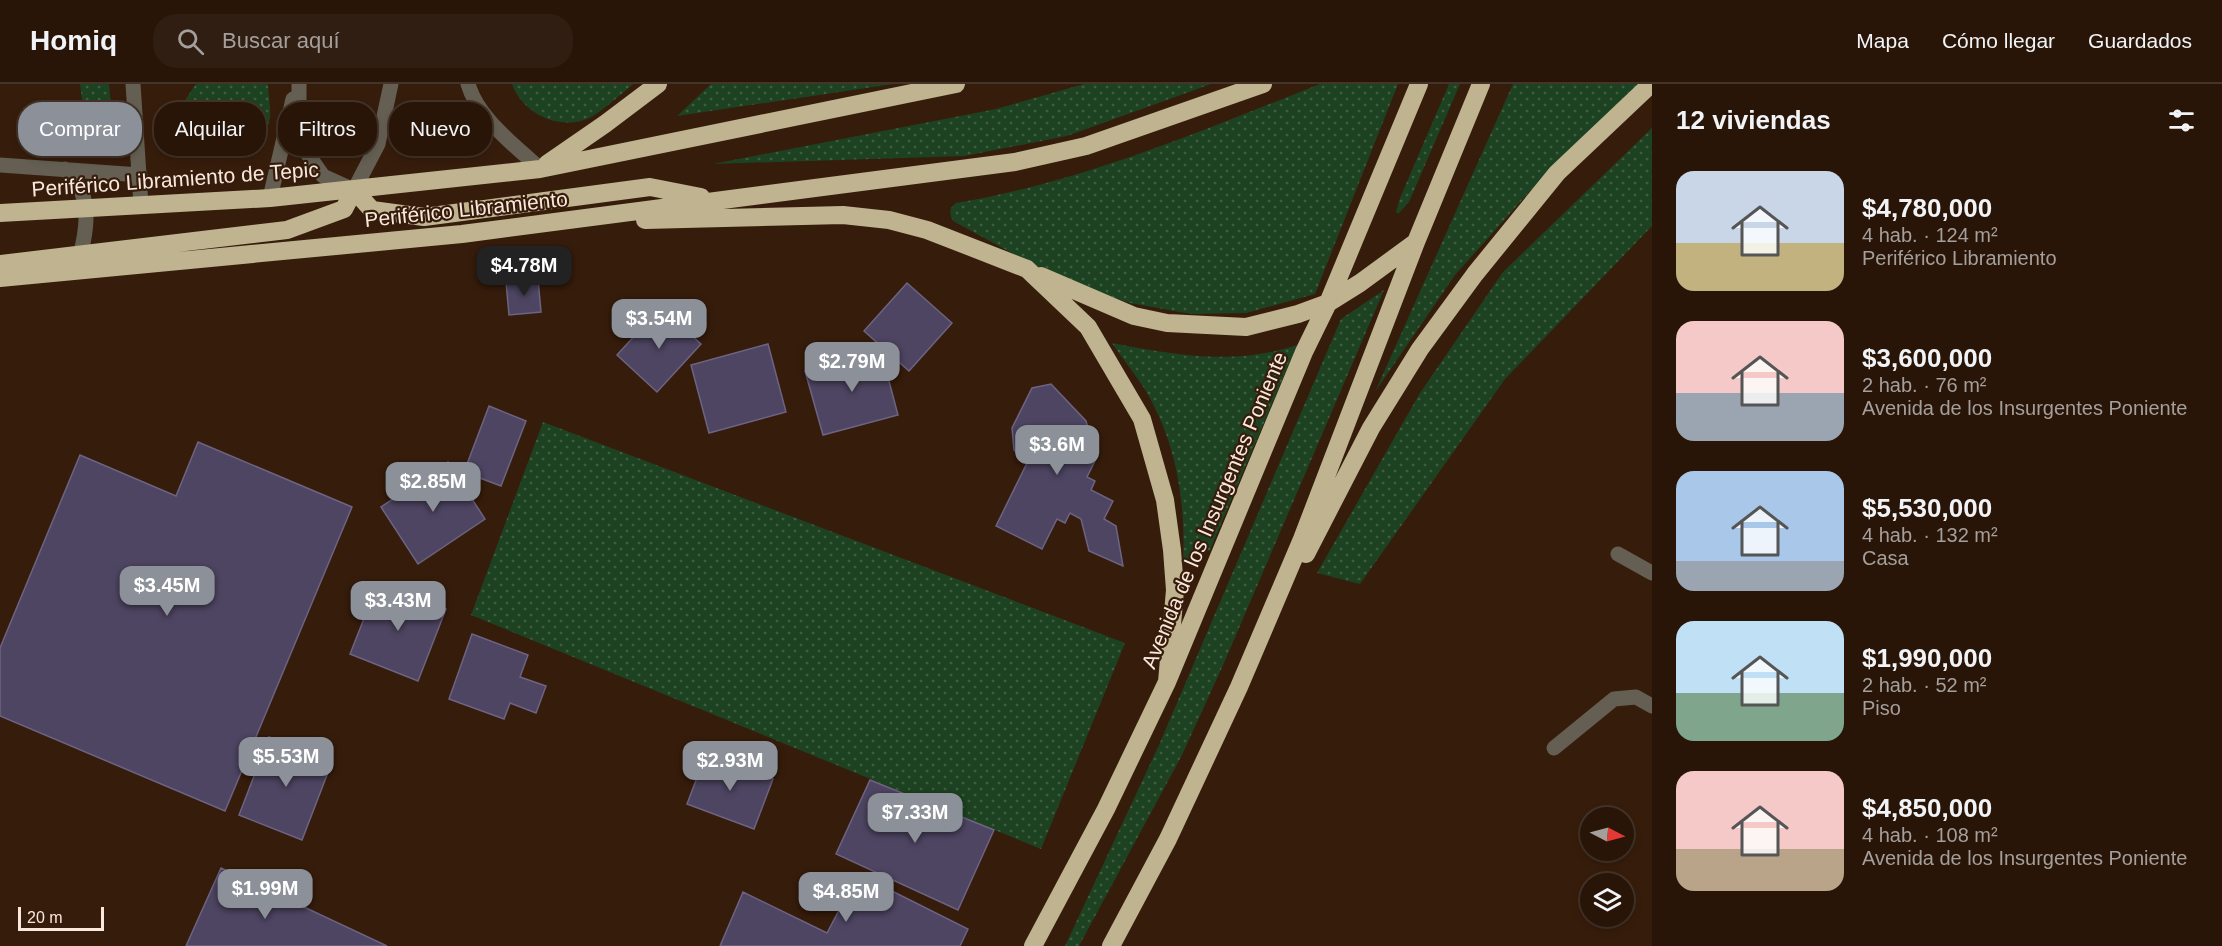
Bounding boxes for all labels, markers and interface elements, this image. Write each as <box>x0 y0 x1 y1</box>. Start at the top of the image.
search box <box>153 14 573 68</box>
text: Homiq <box>30 25 117 56</box>
icon: search <box>174 25 207 58</box>
text: Buscar aquí <box>222 28 340 53</box>
text: Mapa <box>1856 29 1909 52</box>
text: Cómo llegar <box>1942 29 2055 52</box>
text: Guardados <box>2088 29 2192 52</box>
chip: Comprar <box>18 102 142 156</box>
chip: Alquilar <box>154 102 266 156</box>
chip: Filtros <box>278 102 377 156</box>
chip: Nuevo <box>389 102 492 156</box>
icon: filters <box>2165 104 2198 137</box>
text: 12 viviendas <box>1676 105 1831 135</box>
street label: Periférico Libramiento de Tepic <box>31 157 319 201</box>
street label: Periférico Libramiento <box>363 187 569 231</box>
text: $4,780,000 <box>1862 193 1992 223</box>
icon: home <box>1724 195 1796 267</box>
text: 4 hab. · 124 m² <box>1862 224 1998 246</box>
pin: $4.78M <box>475 246 573 297</box>
text: Periférico Libramiento <box>1862 247 2057 269</box>
text: $4.78M <box>491 254 557 276</box>
pin: $3.54M <box>610 299 708 350</box>
text: $3.54M <box>626 307 692 329</box>
pin: $2.79M <box>803 342 901 393</box>
text: $3,600,000 <box>1862 343 1992 373</box>
icon: home <box>1724 345 1796 417</box>
street label: Avenida de los Insurgentes Poniente <box>1137 348 1291 672</box>
text: $2.79M <box>819 350 885 372</box>
text: 2 hab. · 76 m² <box>1862 374 1987 396</box>
text: Avenida de los Insurgentes Poniente <box>1862 397 2187 419</box>
pin: $3.6M <box>1015 425 1099 476</box>
text: $3.6M <box>1029 433 1085 455</box>
pin: $2.85M <box>384 462 482 513</box>
text: $2.85M <box>400 470 466 492</box>
text: $5,530,000 <box>1862 493 1992 523</box>
icon: home <box>1724 495 1796 567</box>
text: 4 hab. · 132 m² <box>1862 524 1998 546</box>
text: Casa <box>1862 547 1909 569</box>
pin: $3.45M <box>118 566 216 617</box>
text: $3.45M <box>134 574 200 596</box>
pin: $3.43M <box>349 581 447 632</box>
text: $3.43M <box>365 589 431 611</box>
text: $1,990,000 <box>1862 643 1992 673</box>
icon: home <box>1724 645 1796 717</box>
text: 2 hab. · 52 m² <box>1862 674 1987 696</box>
text: Piso <box>1862 697 1901 719</box>
pin: $5.53M <box>237 737 335 788</box>
pin: $2.93M <box>681 741 779 792</box>
text: $5.53M <box>253 745 319 767</box>
text: $2.93M <box>697 749 763 771</box>
pin: $7.33M <box>866 793 964 844</box>
text: $4,850,000 <box>1862 793 1992 823</box>
icon: home <box>1724 795 1796 867</box>
text: $7.33M <box>882 801 948 823</box>
north arrow <box>1580 807 1634 861</box>
map controls <box>1580 807 1634 927</box>
text: 4 hab. · 108 m² <box>1862 824 1998 846</box>
text: Avenida de los Insurgentes Poniente <box>1862 847 2187 869</box>
pin: $1.99M <box>216 869 314 920</box>
pin: $4.85M <box>797 872 895 923</box>
button: layers <box>1580 873 1634 927</box>
text: $1.99M <box>232 877 298 899</box>
text: $4.85M <box>813 880 879 902</box>
scale bar <box>18 904 104 932</box>
text: 20 m <box>27 909 63 926</box>

